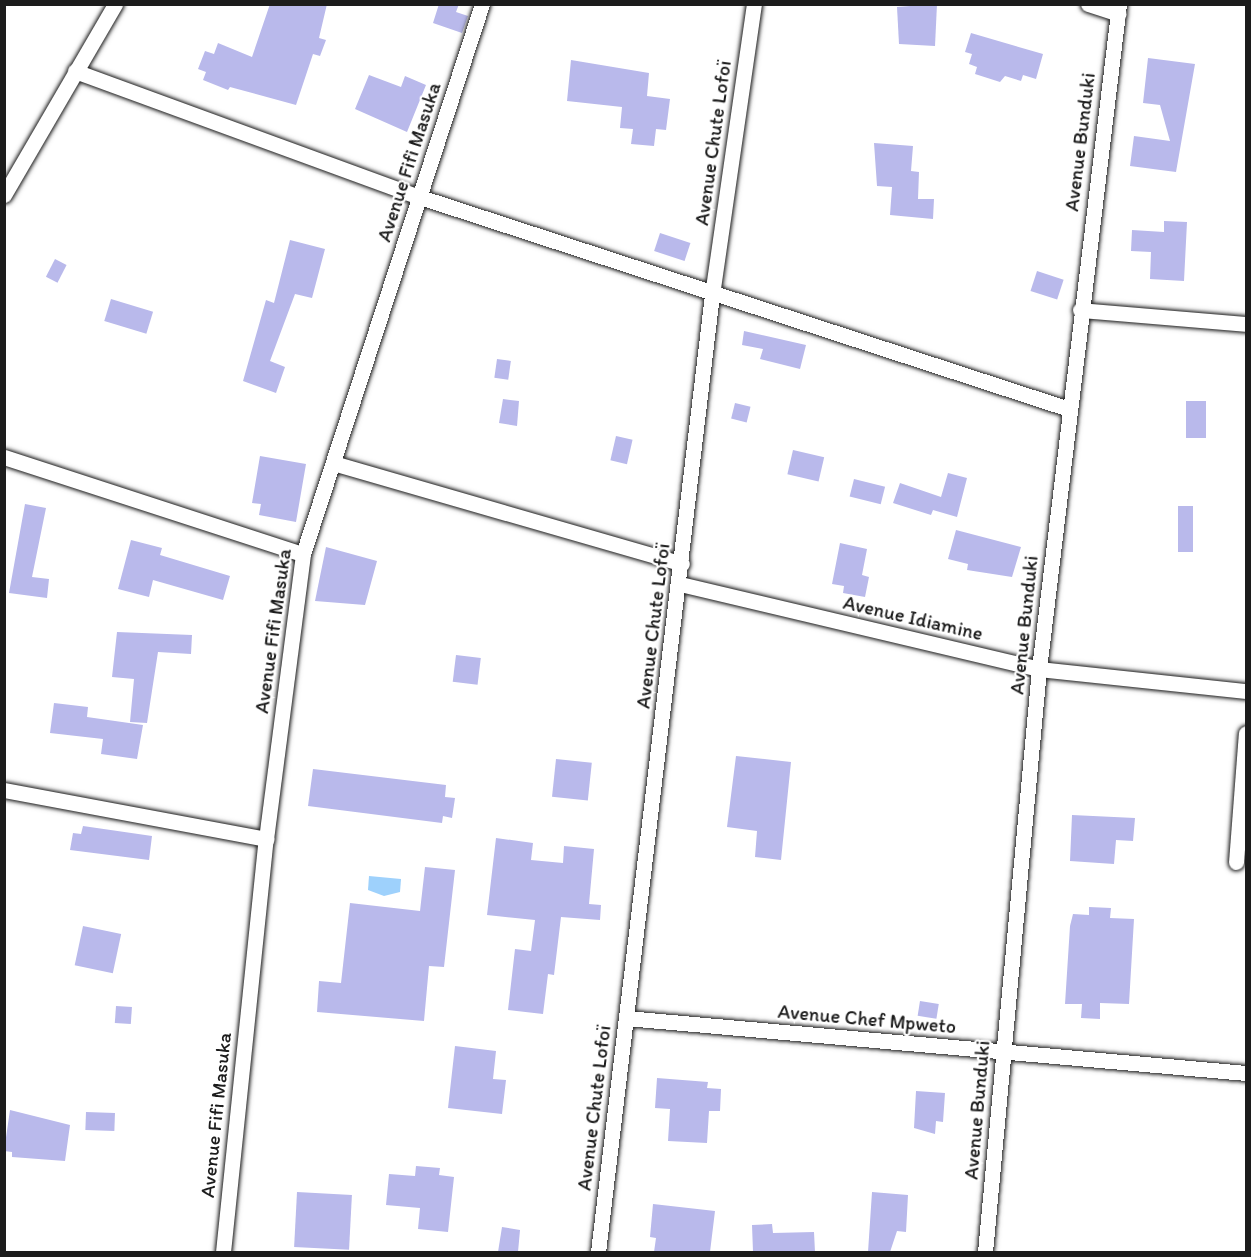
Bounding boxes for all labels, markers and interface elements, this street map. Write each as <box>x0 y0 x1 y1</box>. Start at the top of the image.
street label: Avenue Chute Lofoï <box>690 59 736 227</box>
street label: Avenue Bunduki <box>1060 71 1100 213</box>
street label: Avenue Fifi Masuka <box>372 79 446 245</box>
street label: Avenue Chute Lofoï <box>631 542 675 710</box>
street label: Avenue Fifi Masuka <box>250 547 296 715</box>
street label: Avenue Bunduki <box>1005 554 1043 696</box>
street label: Avenue Idiamine <box>841 590 985 646</box>
street label: Avenue Chef Mpweto <box>777 999 957 1039</box>
street label: Avenue Chute Lofoï <box>572 1024 616 1192</box>
street label: Avenue Fifi Masuka <box>195 1031 237 1199</box>
street label: Avenue Bunduki <box>959 1040 995 1180</box>

